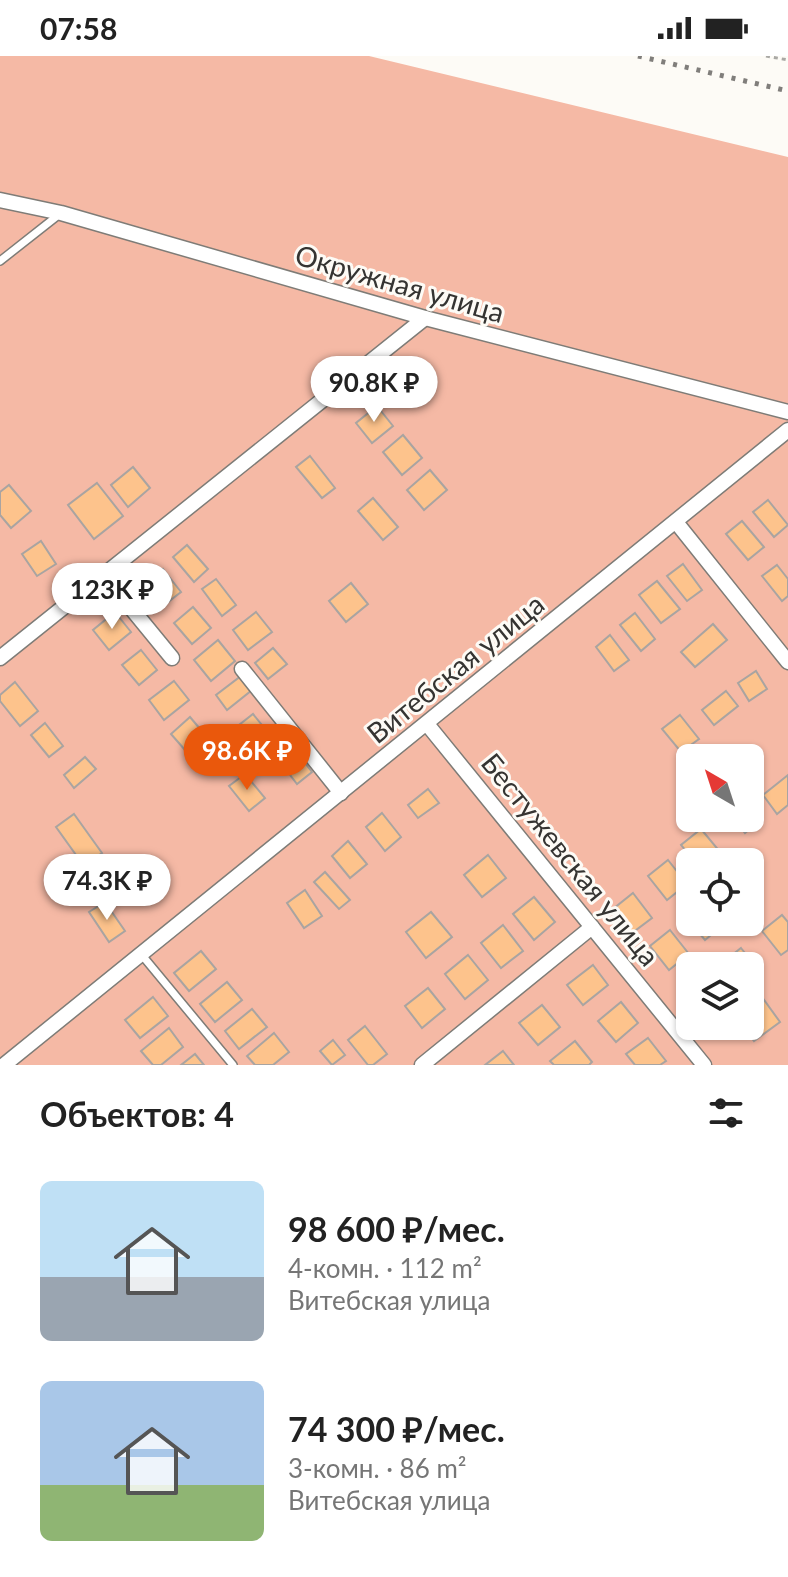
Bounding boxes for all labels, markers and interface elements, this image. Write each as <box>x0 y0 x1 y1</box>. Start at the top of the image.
text: 07:58 <box>40 10 117 46</box>
street label: Окружная улица <box>292 237 508 329</box>
pin: 90.8K ₽ <box>300 356 448 424</box>
text: 90.8K ₽ <box>329 366 419 398</box>
pin: 123K ₽ <box>47 563 177 631</box>
text: 123K ₽ <box>70 573 154 605</box>
street label: Витебская улица <box>360 586 550 750</box>
pin: 98.6K ₽ <box>173 724 321 792</box>
text: 98.6K ₽ <box>202 734 292 766</box>
north arrow <box>676 744 764 832</box>
map controls <box>676 744 764 1040</box>
street label: Бестужевская улица <box>475 746 667 972</box>
button: locate <box>676 848 764 936</box>
pin: 74.3K ₽ <box>33 854 181 922</box>
text: 74.3K ₽ <box>62 864 152 896</box>
button: layers <box>676 952 764 1040</box>
icon: filters <box>704 1091 748 1135</box>
text: Объектов: 4 <box>40 1093 234 1134</box>
text: 98 600 ₽/мес. <box>288 1208 505 1249</box>
icon: home <box>104 1213 200 1309</box>
text: 4-комн. · 112 m² <box>288 1252 482 1284</box>
text: Витебская улица <box>288 1284 490 1316</box>
text: 74 300 ₽/мес. <box>288 1408 505 1449</box>
icon: home <box>104 1413 200 1509</box>
text: 3-комн. · 86 m² <box>288 1452 467 1484</box>
text: Витебская улица <box>288 1484 490 1516</box>

